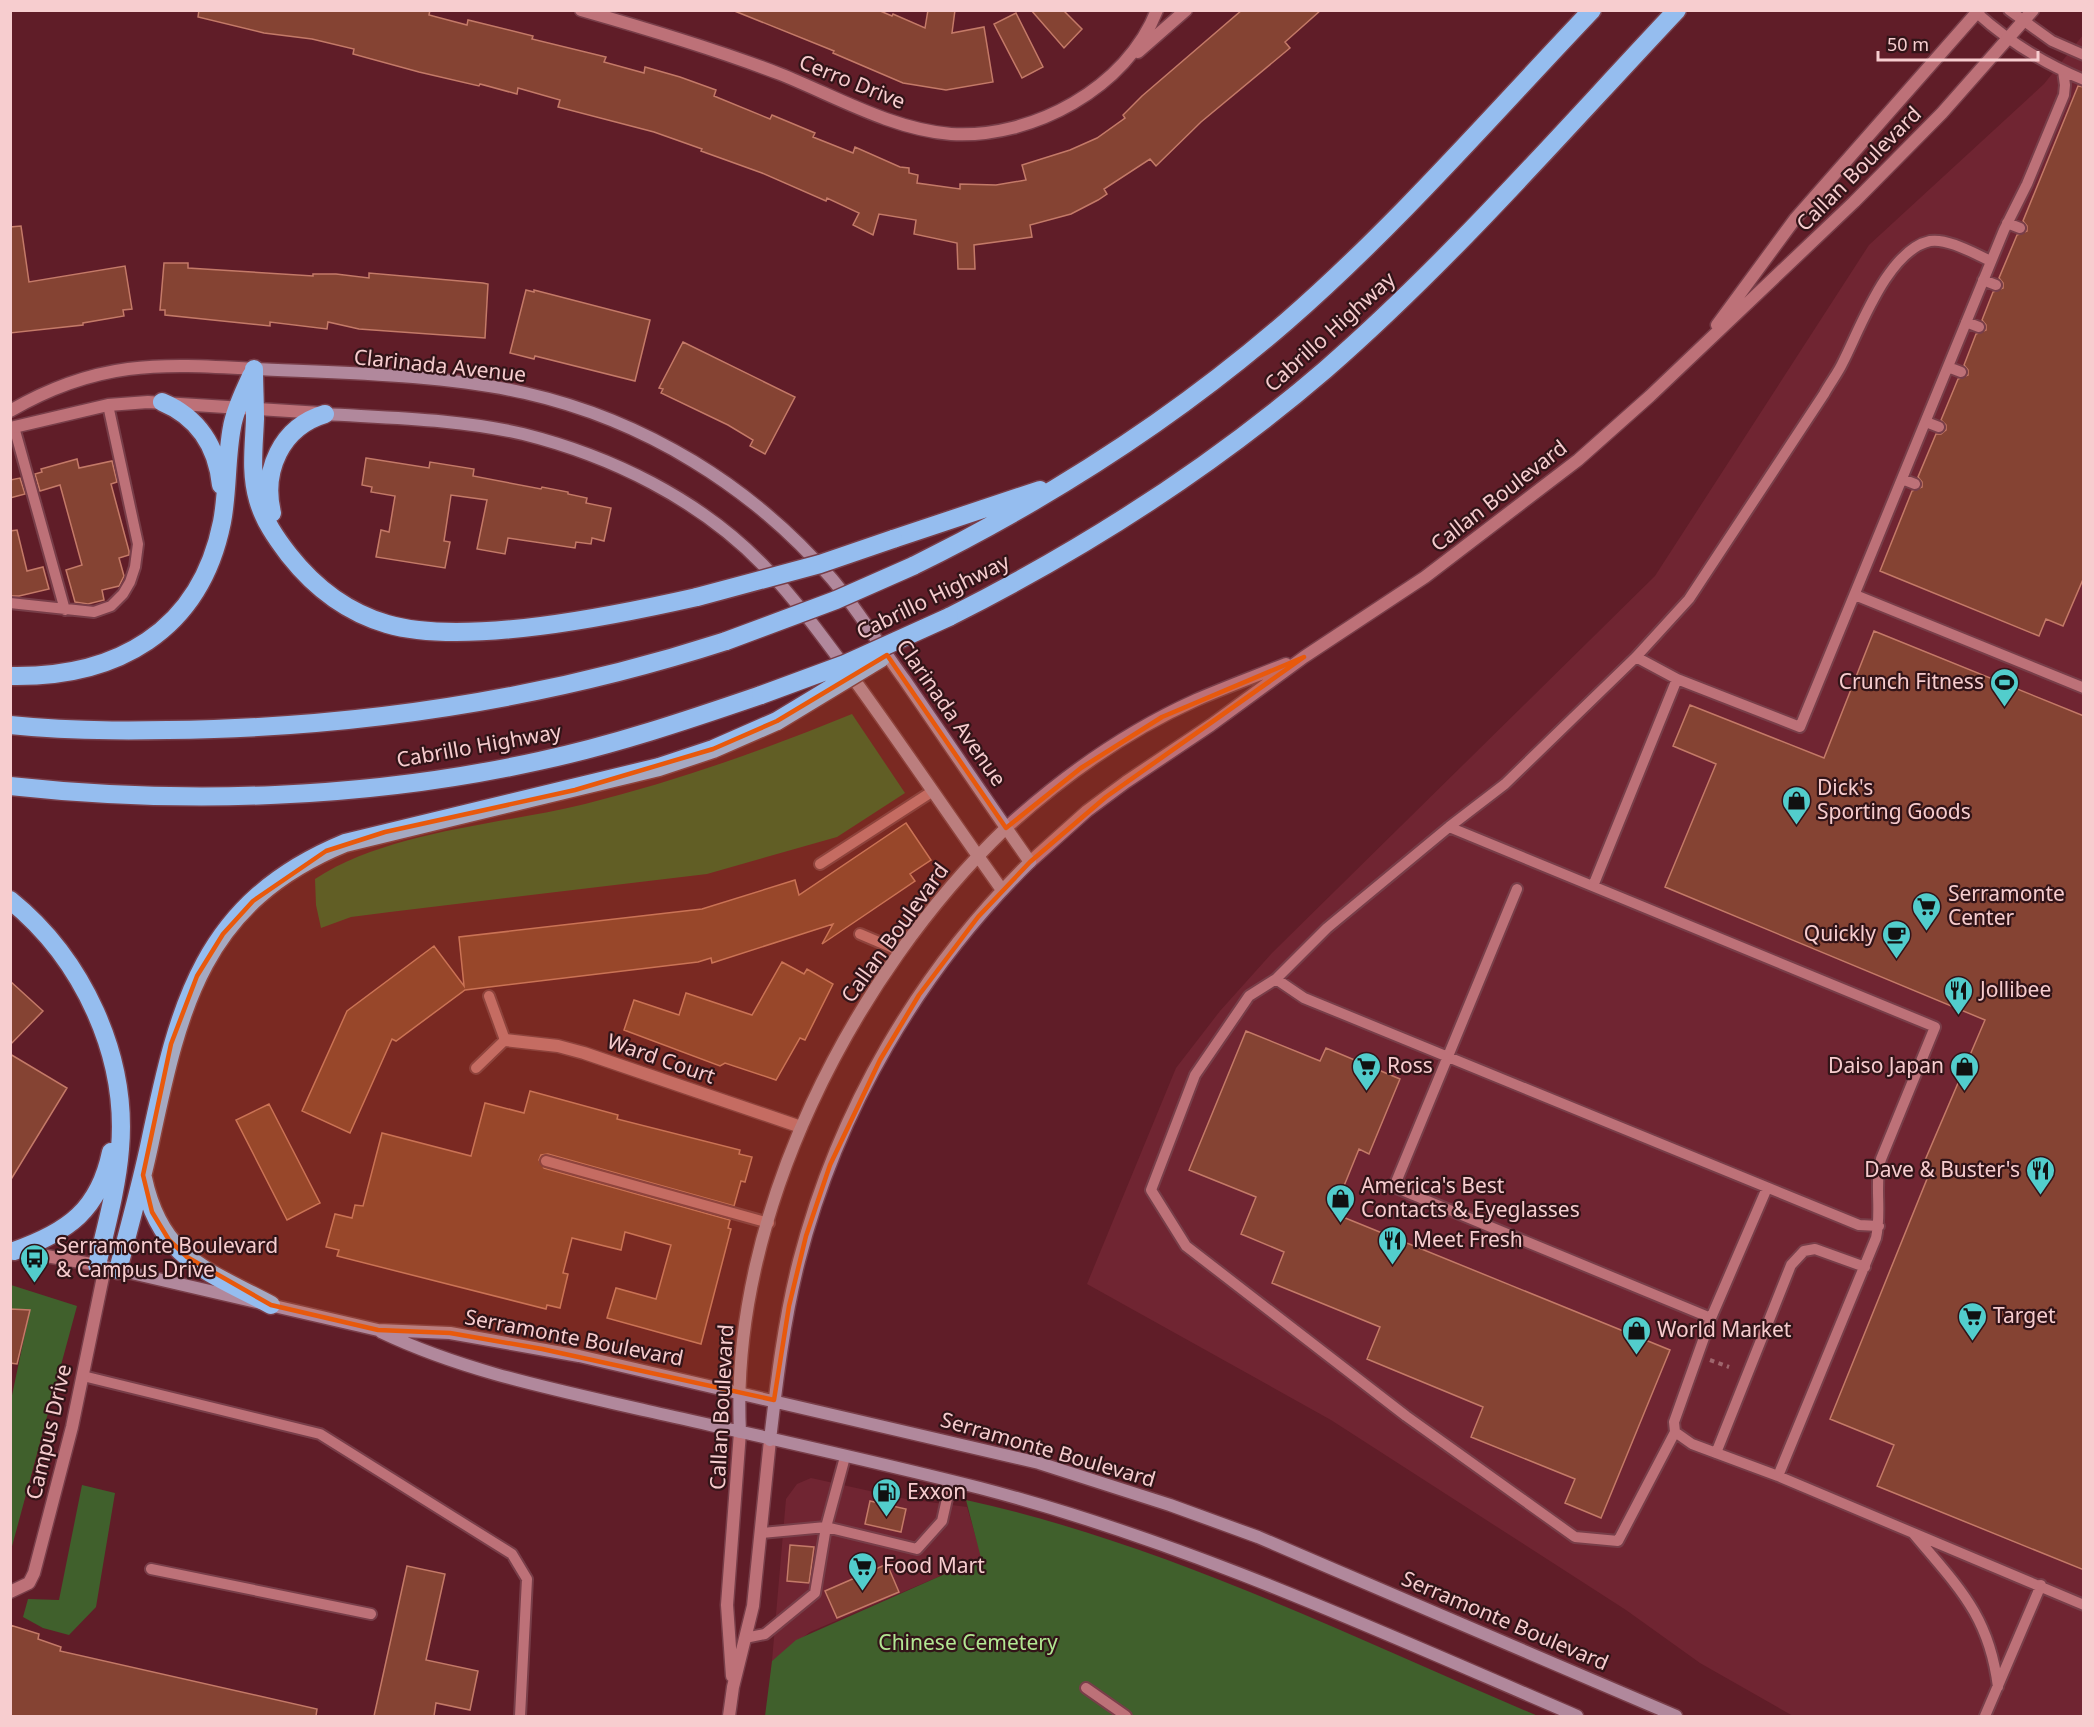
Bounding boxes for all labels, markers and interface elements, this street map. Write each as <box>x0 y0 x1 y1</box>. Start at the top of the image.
scale bar <box>1878 24 2038 62</box>
text: 50 m <box>1887 32 1929 56</box>
street label: Cerro Drive <box>795 47 910 115</box>
street label: Callan Boulevard <box>1790 100 1927 237</box>
street label: Cabrillo Highway <box>1258 265 1401 398</box>
street label: Clarinada Avenue <box>353 342 528 388</box>
street label: Callan Boulevard <box>1424 433 1572 557</box>
street label: Cabrillo Highway <box>851 547 1014 645</box>
street label: Clarinada Avenue <box>891 633 1013 791</box>
sports icon: Crunch Fitness <box>1989 666 2021 708</box>
place label: Crunch Fitness <box>1839 667 1984 695</box>
street label: Cabrillo Highway <box>394 717 564 773</box>
place label: Dick's Sporting Goods <box>1817 773 1971 825</box>
shop icon: Dick's Sporting Goods <box>1780 784 1812 826</box>
street label: Callan Boulevard <box>834 857 954 1008</box>
place label: Serramonte Center <box>1948 879 2065 931</box>
supermarket icon: Serramonte Center <box>1911 890 1943 932</box>
cafe icon: Quickly <box>1881 918 1913 960</box>
place label: Quickly <box>1804 919 1876 947</box>
restaurant icon: Jollibee <box>1943 974 1975 1016</box>
place label: Jollibee <box>1978 975 2051 1003</box>
street label: Ward Court <box>603 1026 720 1090</box>
supermarket icon: Ross <box>1350 1050 1382 1092</box>
shop icon: Daiso Japan <box>1949 1050 1981 1092</box>
place label: Ross <box>1387 1051 1433 1079</box>
place label: Daiso Japan <box>1828 1051 1944 1079</box>
restaurant icon: Dave & Buster's <box>2025 1154 2057 1196</box>
place label: Dave & Buster's <box>1864 1155 2020 1183</box>
place label: America's Best Contacts & Eyeglasses <box>1361 1171 1580 1223</box>
shop icon: America's Best Contacts & Eyeglasses <box>1324 1182 1356 1224</box>
restaurant icon: Meet Fresh <box>1376 1224 1408 1266</box>
place label: Meet Fresh <box>1413 1225 1523 1253</box>
place label: Serramonte Boulevard & Campus Drive <box>56 1231 278 1283</box>
bus stop icon: Serramonte Boulevard & Campus Drive <box>19 1242 51 1284</box>
supermarket icon: Target <box>1956 1300 1988 1342</box>
place label: Target <box>1993 1301 2056 1329</box>
street label: Serramonte Boulevard <box>463 1302 686 1372</box>
shop icon: World Market <box>1620 1314 1652 1356</box>
place label: World Market <box>1657 1315 1792 1343</box>
street label: Callan Boulevard <box>703 1323 739 1491</box>
street label: Campus Drive <box>19 1361 77 1502</box>
street label: Serramonte Boulevard <box>938 1405 1159 1493</box>
fuel station icon: Exxon <box>870 1476 902 1518</box>
place label: Exxon <box>907 1477 966 1505</box>
supermarket icon: Food Mart <box>846 1550 878 1592</box>
place label: Food Mart <box>883 1551 985 1579</box>
street label: Serramonte Boulevard <box>1398 1564 1613 1676</box>
park label: Chinese Cemetery <box>878 1628 1058 1656</box>

